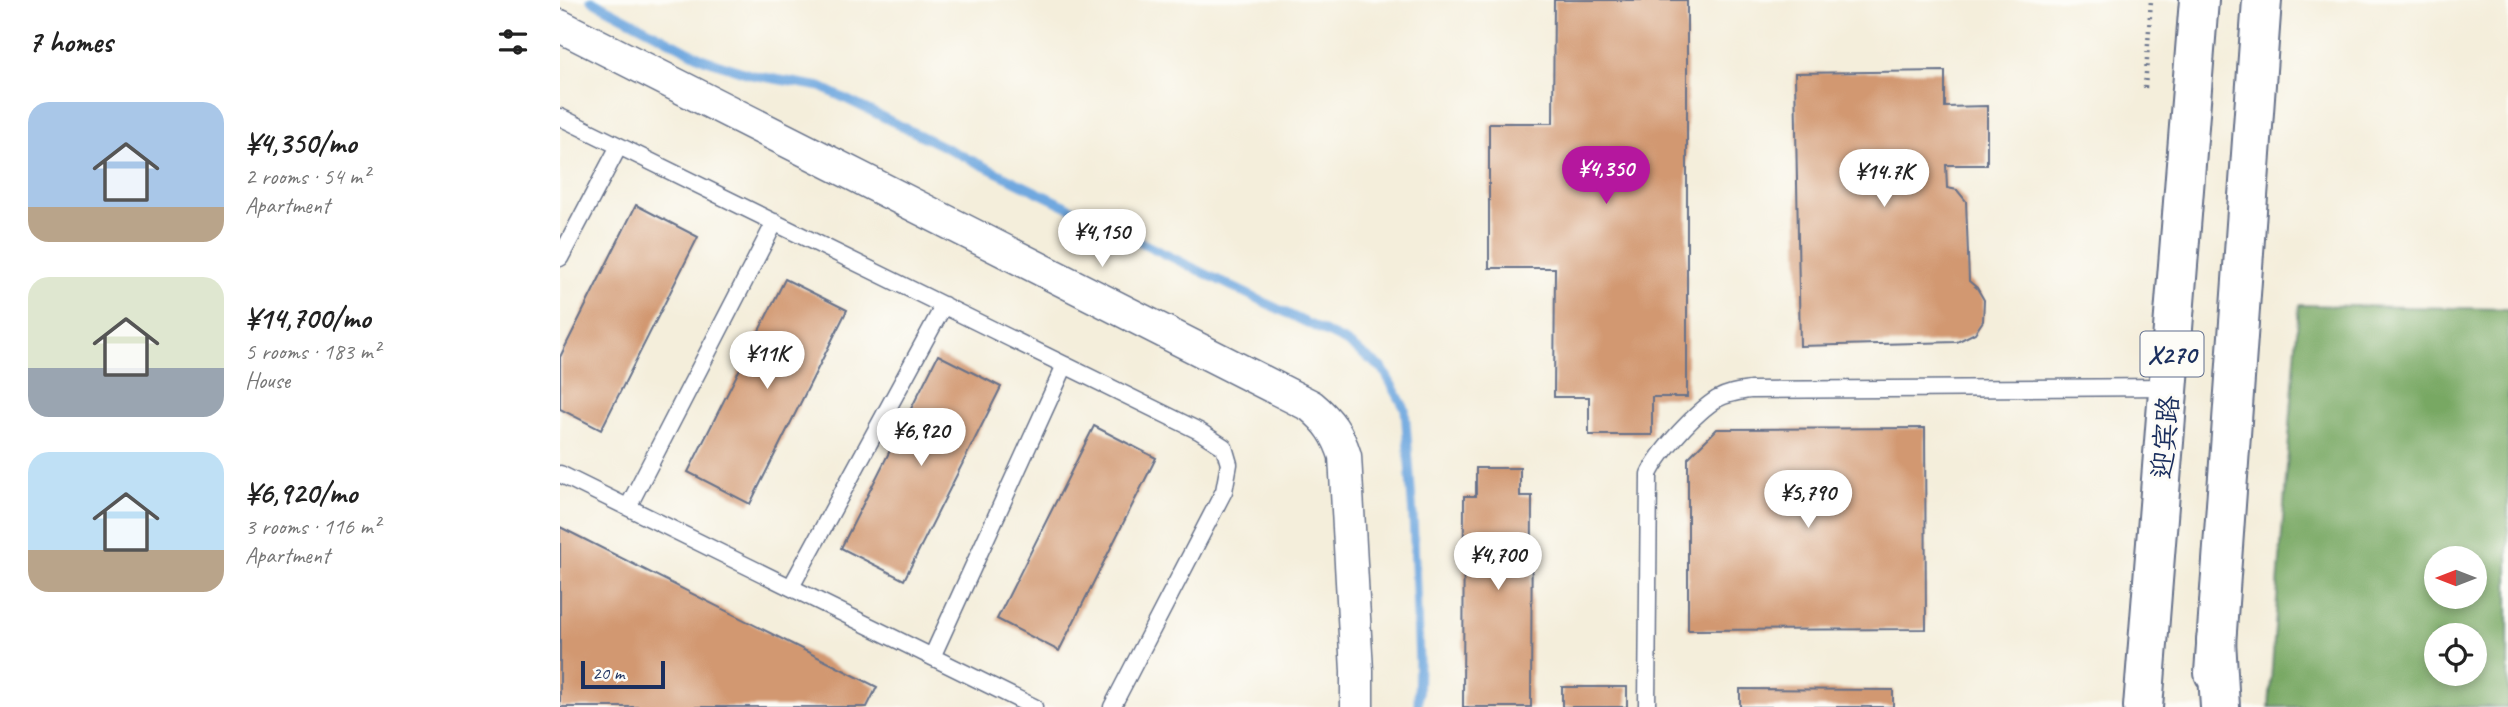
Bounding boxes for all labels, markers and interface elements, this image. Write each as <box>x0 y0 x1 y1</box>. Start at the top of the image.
text: 7 homes <box>28 23 113 61</box>
icon: filters <box>494 23 532 61</box>
text: ¥4,350/mo <box>245 124 356 162</box>
icon: home <box>84 130 168 214</box>
pin: ¥4,350 <box>1549 146 1663 206</box>
pin: ¥14.7K <box>1827 150 1941 209</box>
text: ¥4,350 <box>1578 154 1634 183</box>
text: ¥14.7K <box>1855 157 1913 186</box>
text: 2 rooms · 54 m² <box>245 162 369 191</box>
text: Apartment <box>245 191 330 220</box>
pin: ¥4,150 <box>1045 210 1159 269</box>
text: ¥4,150 <box>1074 217 1130 246</box>
text: ¥14,700/mo <box>245 299 370 337</box>
icon: home <box>84 305 168 389</box>
pin: ¥11K <box>726 332 808 391</box>
road number: X270 <box>2140 332 2204 376</box>
text: 5 rooms · 183 m² <box>245 337 380 366</box>
text: ¥11K <box>746 339 788 368</box>
text: House <box>245 366 290 395</box>
street label: 迎宾路 <box>2144 394 2186 480</box>
pin: ¥6,920 <box>864 408 978 468</box>
text: ¥6,920 <box>893 416 949 445</box>
pin: ¥5,790 <box>1751 470 1865 530</box>
text: ¥6,920/mo <box>245 474 357 512</box>
text: ¥5,790 <box>1780 478 1836 507</box>
icon: home <box>84 480 168 564</box>
text: 3 rooms · 116 m² <box>245 512 380 541</box>
pin: ¥4,700 <box>1441 532 1555 592</box>
text: ¥4,700 <box>1470 540 1526 569</box>
text: Apartment <box>245 541 330 570</box>
north arrow <box>2424 546 2487 609</box>
map controls <box>2424 546 2487 686</box>
button: locate <box>2424 623 2487 686</box>
scale bar <box>581 658 665 690</box>
text: 20 m <box>592 661 624 685</box>

